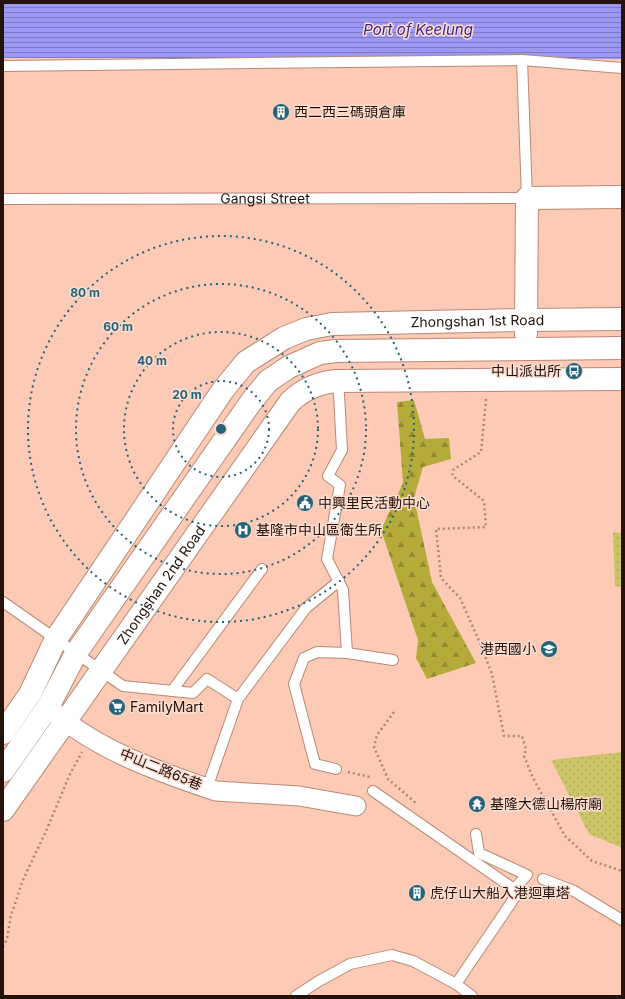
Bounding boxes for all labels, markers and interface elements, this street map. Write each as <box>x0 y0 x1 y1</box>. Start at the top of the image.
water label: Port of Keelung <box>363 20 473 39</box>
building icon: 西二西三碼頭倉庫 <box>271 102 291 122</box>
place label: 西二西三碼頭倉庫 <box>294 103 406 120</box>
street label: Gangsi Street <box>220 189 310 207</box>
text: 80 m <box>70 285 100 300</box>
street label: Zhongshan 1st Road <box>411 311 544 330</box>
text: 60 m <box>103 319 133 334</box>
text: 40 m <box>137 353 167 368</box>
bus stop icon: 中山派出所 <box>564 361 584 381</box>
place label: 中山派出所 <box>491 362 561 379</box>
text: 20 m <box>172 387 202 402</box>
centre of rings <box>214 422 228 436</box>
public building icon: 中興里民活動中心 <box>295 493 315 513</box>
place label: 中興里民活動中心 <box>318 494 430 511</box>
hospital icon: 基隆市中山區衛生所 <box>233 520 253 540</box>
place label: 基隆市中山區衛生所 <box>256 521 382 538</box>
street label: Zhongshan 2nd Road <box>113 522 208 647</box>
school or university icon: 港西國小 <box>539 639 559 659</box>
place label: 港西國小 <box>480 640 536 657</box>
supermarket icon: FamilyMart <box>107 697 127 717</box>
place label: FamilyMart <box>130 698 204 715</box>
street label: 中山二路65巷 <box>118 744 205 793</box>
temple icon: 基隆大德山楊府廟 <box>467 794 487 814</box>
place label: 基隆大德山楊府廟 <box>490 795 602 812</box>
building icon: 虎仔山大船入港迴車塔 <box>407 883 427 903</box>
place label: 虎仔山大船入港迴車塔 <box>430 884 570 901</box>

